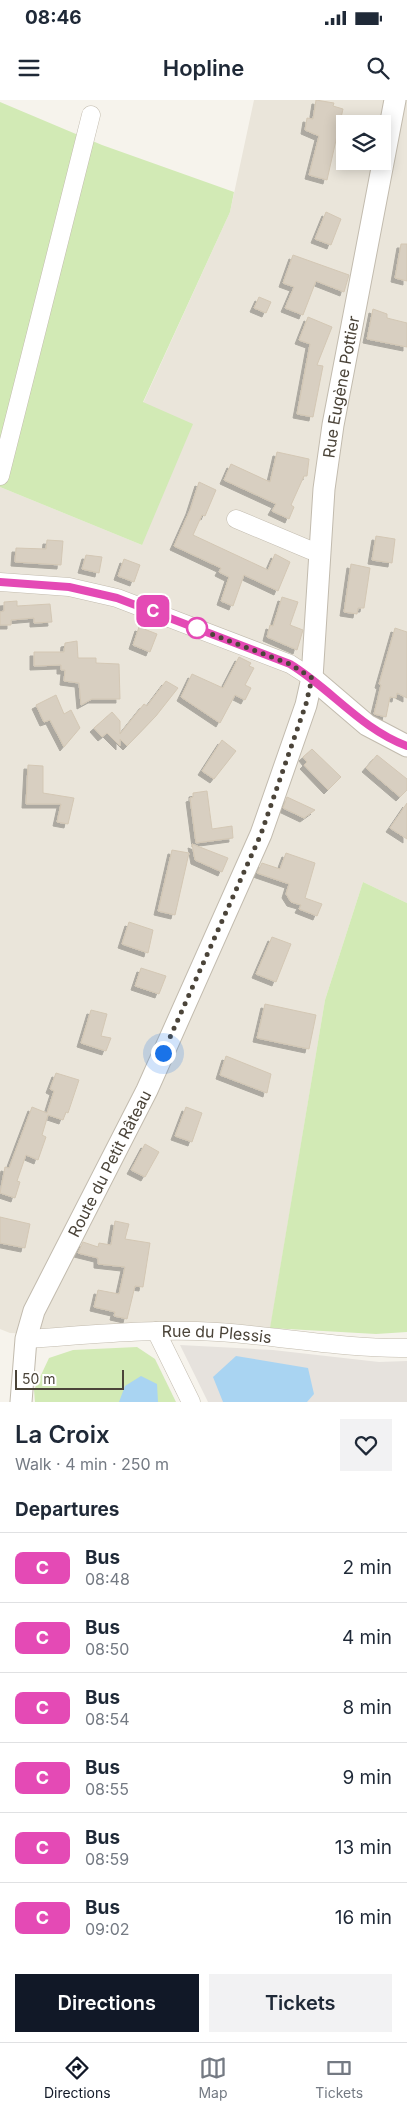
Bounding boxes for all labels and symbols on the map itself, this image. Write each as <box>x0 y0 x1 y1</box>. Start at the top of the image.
street label: Rue Eugène Pottier <box>318 314 364 459</box>
line badge: C <box>137 595 169 627</box>
unlabelled marker <box>186 617 208 639</box>
your location <box>151 1041 176 1066</box>
street label: Route du Petit Râteau <box>64 1087 155 1240</box>
street label: Rue du Plessis <box>162 1321 273 1347</box>
scale bar <box>15 1367 124 1390</box>

